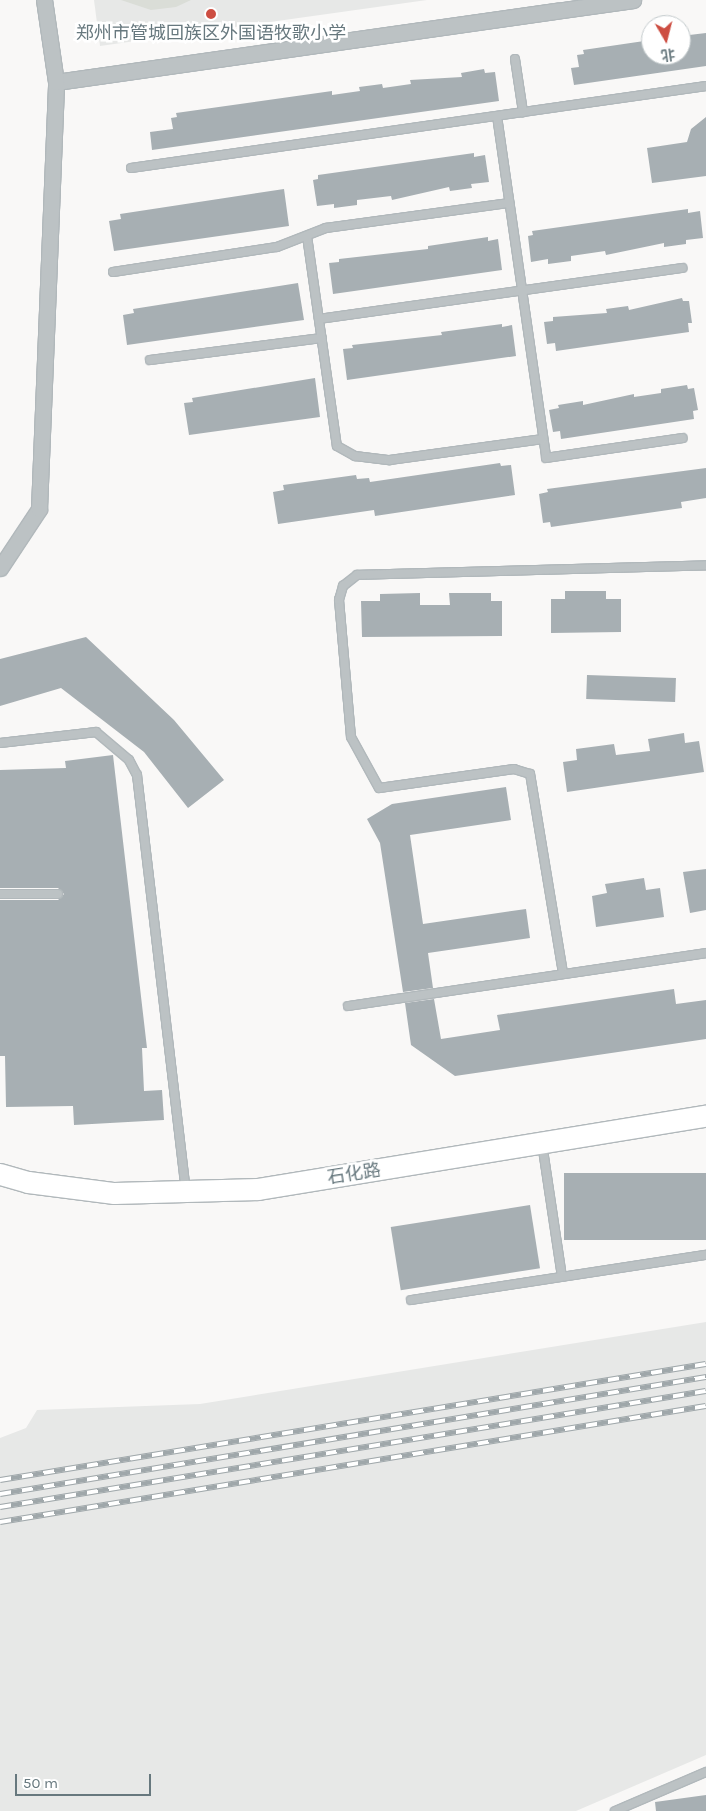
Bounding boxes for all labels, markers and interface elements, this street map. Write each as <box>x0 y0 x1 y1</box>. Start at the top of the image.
marker: 郑州市管城回族区外国语牧歌小学 <box>205 8 217 20</box>
north arrow <box>641 15 691 65</box>
place label: 郑州市管城回族区外国语牧歌小学 <box>76 22 346 44</box>
text: 北 <box>660 45 676 64</box>
street label: 石化路 <box>326 1159 382 1189</box>
scale bar <box>18 1764 154 1796</box>
text: 50 m <box>23 1774 58 1792</box>

